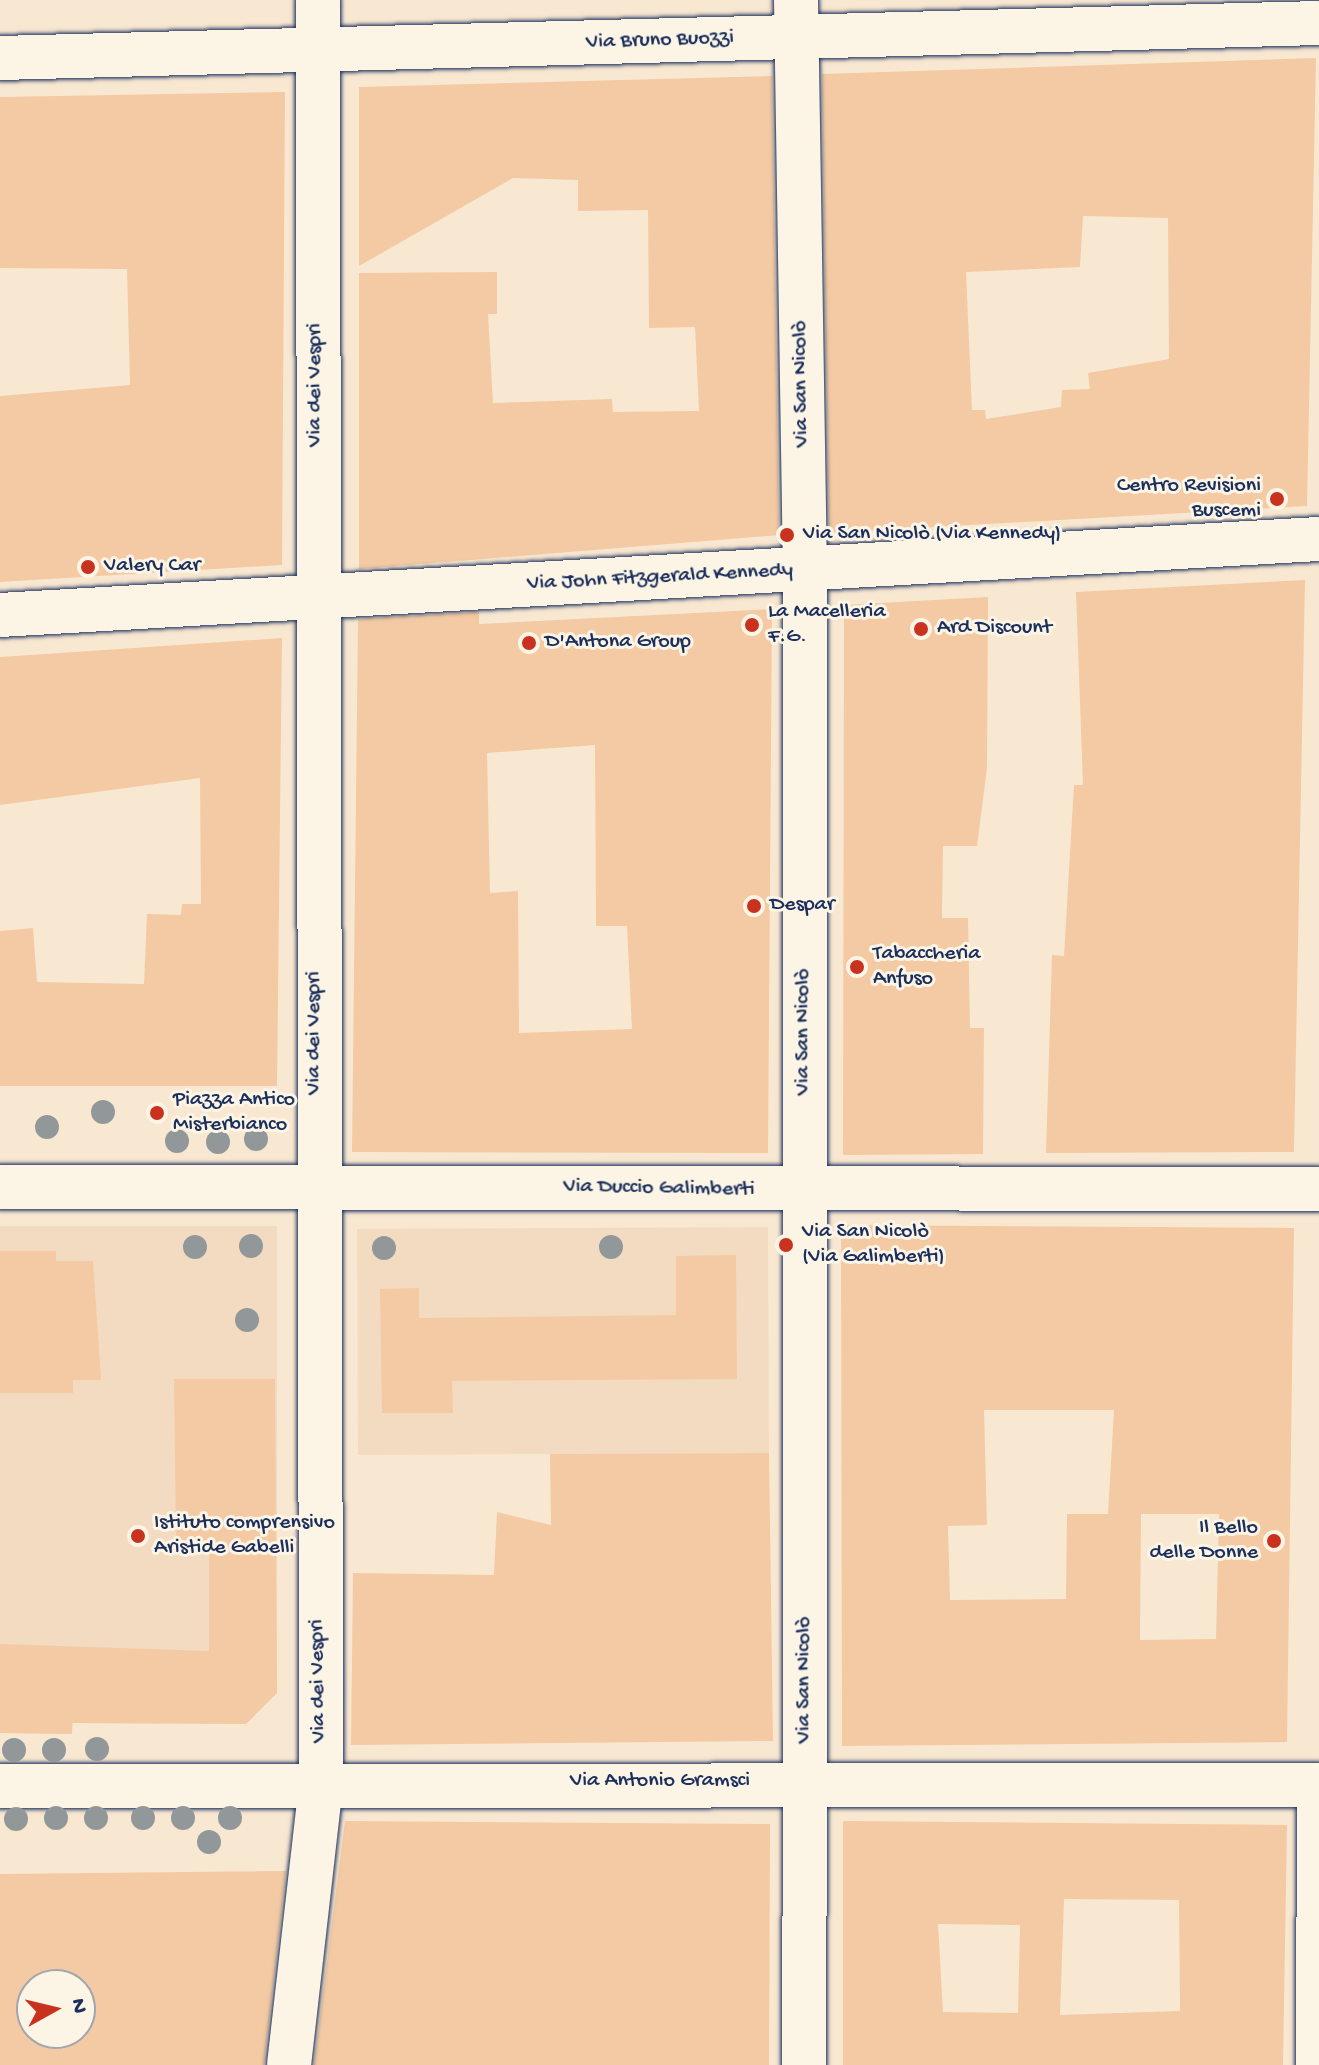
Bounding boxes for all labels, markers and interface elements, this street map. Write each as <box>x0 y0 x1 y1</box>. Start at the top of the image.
street label: Via Bruno Buozzi <box>586 25 734 57</box>
street label: Via San Nicolò <box>788 320 816 448</box>
street label: Via dei Vespri <box>303 323 329 447</box>
place label: Centro Revisioni Buscemi <box>1117 473 1261 524</box>
marker: Centro Revisioni Buscemi <box>1268 490 1286 508</box>
place label: Via San Nicolò (Via Kennedy) <box>803 522 1061 548</box>
marker: Via San Nicolò (Via Kennedy) <box>778 526 796 544</box>
place label: Valery Car <box>104 554 200 580</box>
marker: Valery Car <box>79 558 97 576</box>
street label: Via John Fitzgerald Kennedy <box>527 558 793 598</box>
place label: La Macelleria F.G. <box>768 599 886 650</box>
marker: La Macelleria F.G. <box>743 616 761 634</box>
place label: Ard Discount <box>937 616 1052 642</box>
marker: Ard Discount <box>912 620 930 638</box>
place label: D'Antona Group <box>545 630 691 656</box>
marker: D'Antona Group <box>520 634 538 652</box>
place label: Despar <box>770 893 835 919</box>
marker: Despar <box>745 897 763 915</box>
place label: Tabaccheria Anfuso <box>873 941 980 992</box>
marker: Tabaccheria Anfuso <box>848 958 866 976</box>
street label: Via San Nicolò <box>791 969 817 1095</box>
street label: Via dei Vespri <box>302 971 328 1095</box>
place label: Piazza Antico Misterbianco <box>173 1087 295 1138</box>
marker: Piazza Antico Misterbianco <box>148 1104 166 1122</box>
street label: Via Duccio Galimberti <box>563 1174 755 1204</box>
place label: Via San Nicolò (Via Galimberti) <box>802 1219 945 1270</box>
marker: Via San Nicolò (Via Galimberti) <box>777 1236 795 1254</box>
place label: Istituto comprensivo Aristide Gabelli <box>154 1510 335 1562</box>
place label: Il Bello delle Donne <box>1149 1515 1258 1566</box>
marker: Istituto comprensivo Aristide Gabelli <box>129 1527 147 1545</box>
marker: Il Bello delle Donne <box>1265 1532 1283 1550</box>
street label: Via San Nicolò <box>792 1617 818 1743</box>
street label: Via dei Vespri <box>305 1619 333 1743</box>
street label: Via Antonio Gramsci <box>570 1769 750 1795</box>
north arrow <box>16 1969 96 2049</box>
text: N <box>64 1997 92 2015</box>

